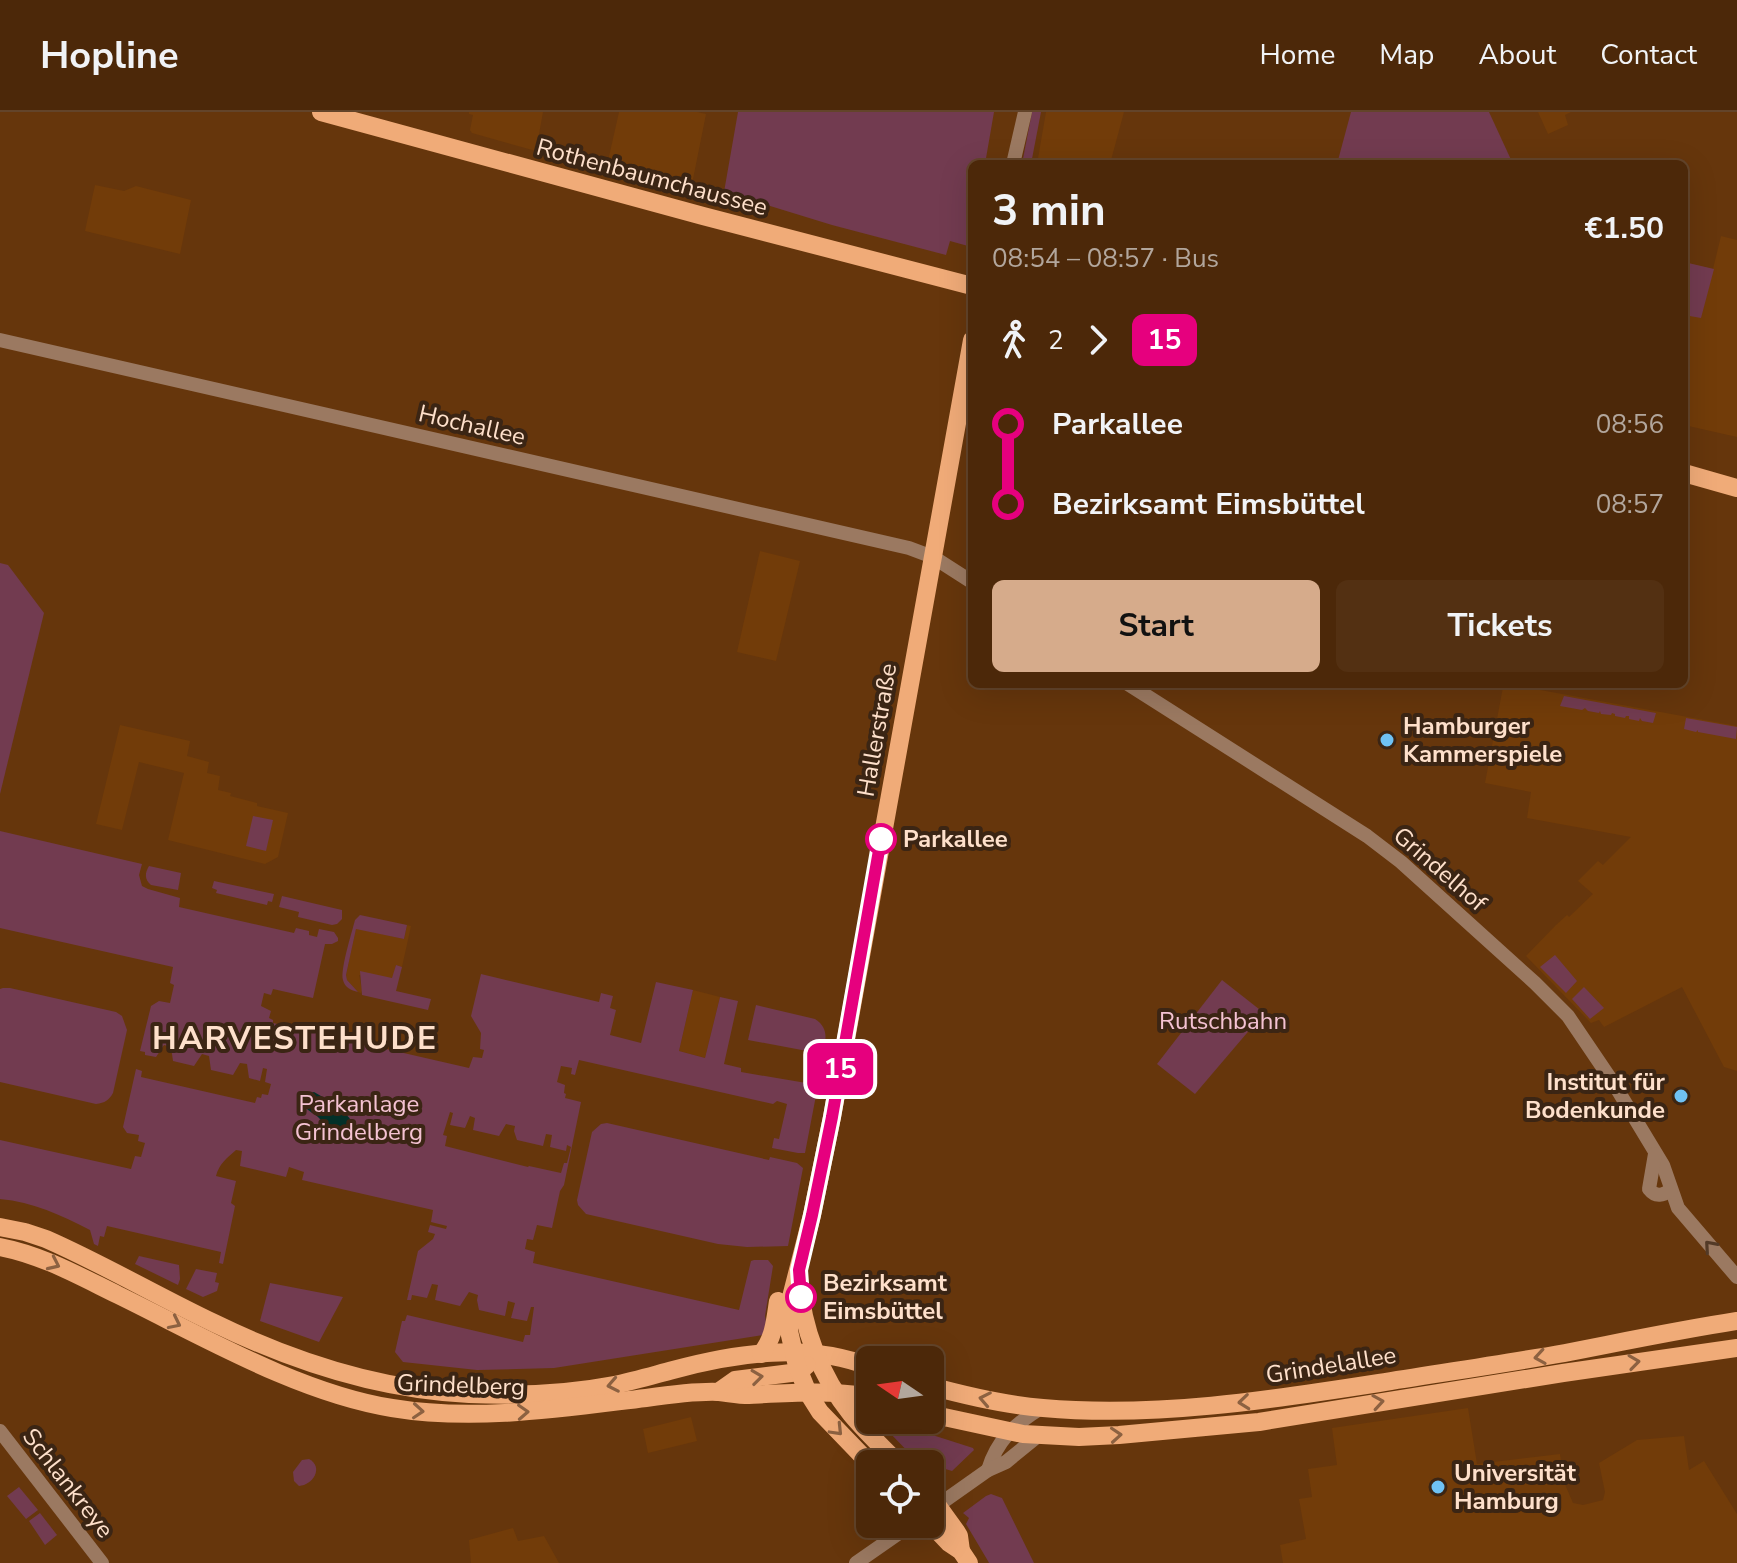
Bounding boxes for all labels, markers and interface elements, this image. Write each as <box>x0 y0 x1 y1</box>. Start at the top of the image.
text: Hopline <box>40 30 179 81</box>
text: Home <box>1260 36 1335 74</box>
text: Map <box>1379 36 1434 74</box>
text: About <box>1478 36 1556 74</box>
text: Contact <box>1600 36 1697 74</box>
street label: Rothenbaumchaussee <box>533 131 771 223</box>
text: 3 min <box>992 181 1106 241</box>
text: €1.50 <box>1585 208 1664 249</box>
text: 08:54 – 08:57 · Bus <box>992 241 1219 276</box>
icon: walk <box>992 318 1036 362</box>
icon: forward <box>1076 318 1120 362</box>
text: 15 <box>1148 321 1181 359</box>
text: 2 <box>1048 323 1064 358</box>
street label: Hochallee <box>415 397 529 453</box>
text: Parkallee <box>1052 404 1183 445</box>
text: 08:56 <box>1596 407 1664 442</box>
text: Bezirksamt Eimsbüttel <box>1052 484 1365 525</box>
text: 08:57 <box>1596 487 1664 522</box>
button: Start <box>992 580 1320 672</box>
button: Tickets <box>1336 580 1664 672</box>
street label: Hallerstraße <box>850 661 904 799</box>
place label: Hamburger Kammerspiele <box>1403 710 1562 770</box>
marker: Hamburger Kammerspiele <box>1378 731 1396 749</box>
street label: Grindelhof <box>1387 820 1494 919</box>
place label: Parkallee <box>903 823 1008 855</box>
marker: Parkallee <box>866 824 896 854</box>
park label: Rutschbahn <box>1159 1005 1287 1037</box>
district label: HARVESTEHUDE <box>152 1017 438 1060</box>
line badge: 15 <box>804 1043 876 1095</box>
text: 15 <box>823 1050 857 1088</box>
place label: Institut für Bodenkunde <box>1525 1066 1666 1126</box>
marker: Institut für Bodenkunde <box>1672 1087 1690 1105</box>
park label: Parkanlage Grindelberg <box>295 1088 423 1148</box>
one-way arrow <box>1705 1241 1720 1256</box>
one-way arrow <box>46 1254 60 1270</box>
place label: Bezirksamt Eimsbüttel <box>823 1267 948 1327</box>
marker: Bezirksamt Eimsbüttel <box>786 1282 816 1312</box>
one-way arrow <box>167 1313 181 1329</box>
street label: Grindelallee <box>1264 1339 1398 1391</box>
north arrow <box>856 1346 944 1434</box>
map controls <box>856 1346 944 1538</box>
one-way arrow <box>1533 1347 1547 1364</box>
one-way arrow <box>1628 1354 1641 1371</box>
street label: Grindelberg <box>396 1367 526 1403</box>
one-way arrow <box>750 1369 763 1386</box>
one-way arrow <box>607 1375 620 1392</box>
one-way arrow <box>978 1392 992 1409</box>
one-way arrow <box>1237 1393 1250 1410</box>
one-way arrow <box>1371 1395 1384 1412</box>
one-way arrow <box>412 1402 425 1419</box>
one-way arrow <box>517 1404 530 1421</box>
one-way arrow <box>828 1421 842 1435</box>
street label: Schlankreye <box>15 1422 121 1544</box>
one-way arrow <box>1110 1427 1123 1444</box>
button: locate <box>856 1450 944 1538</box>
place label: Universität Hamburg <box>1454 1457 1577 1517</box>
marker: Universität Hamburg <box>1429 1478 1447 1496</box>

